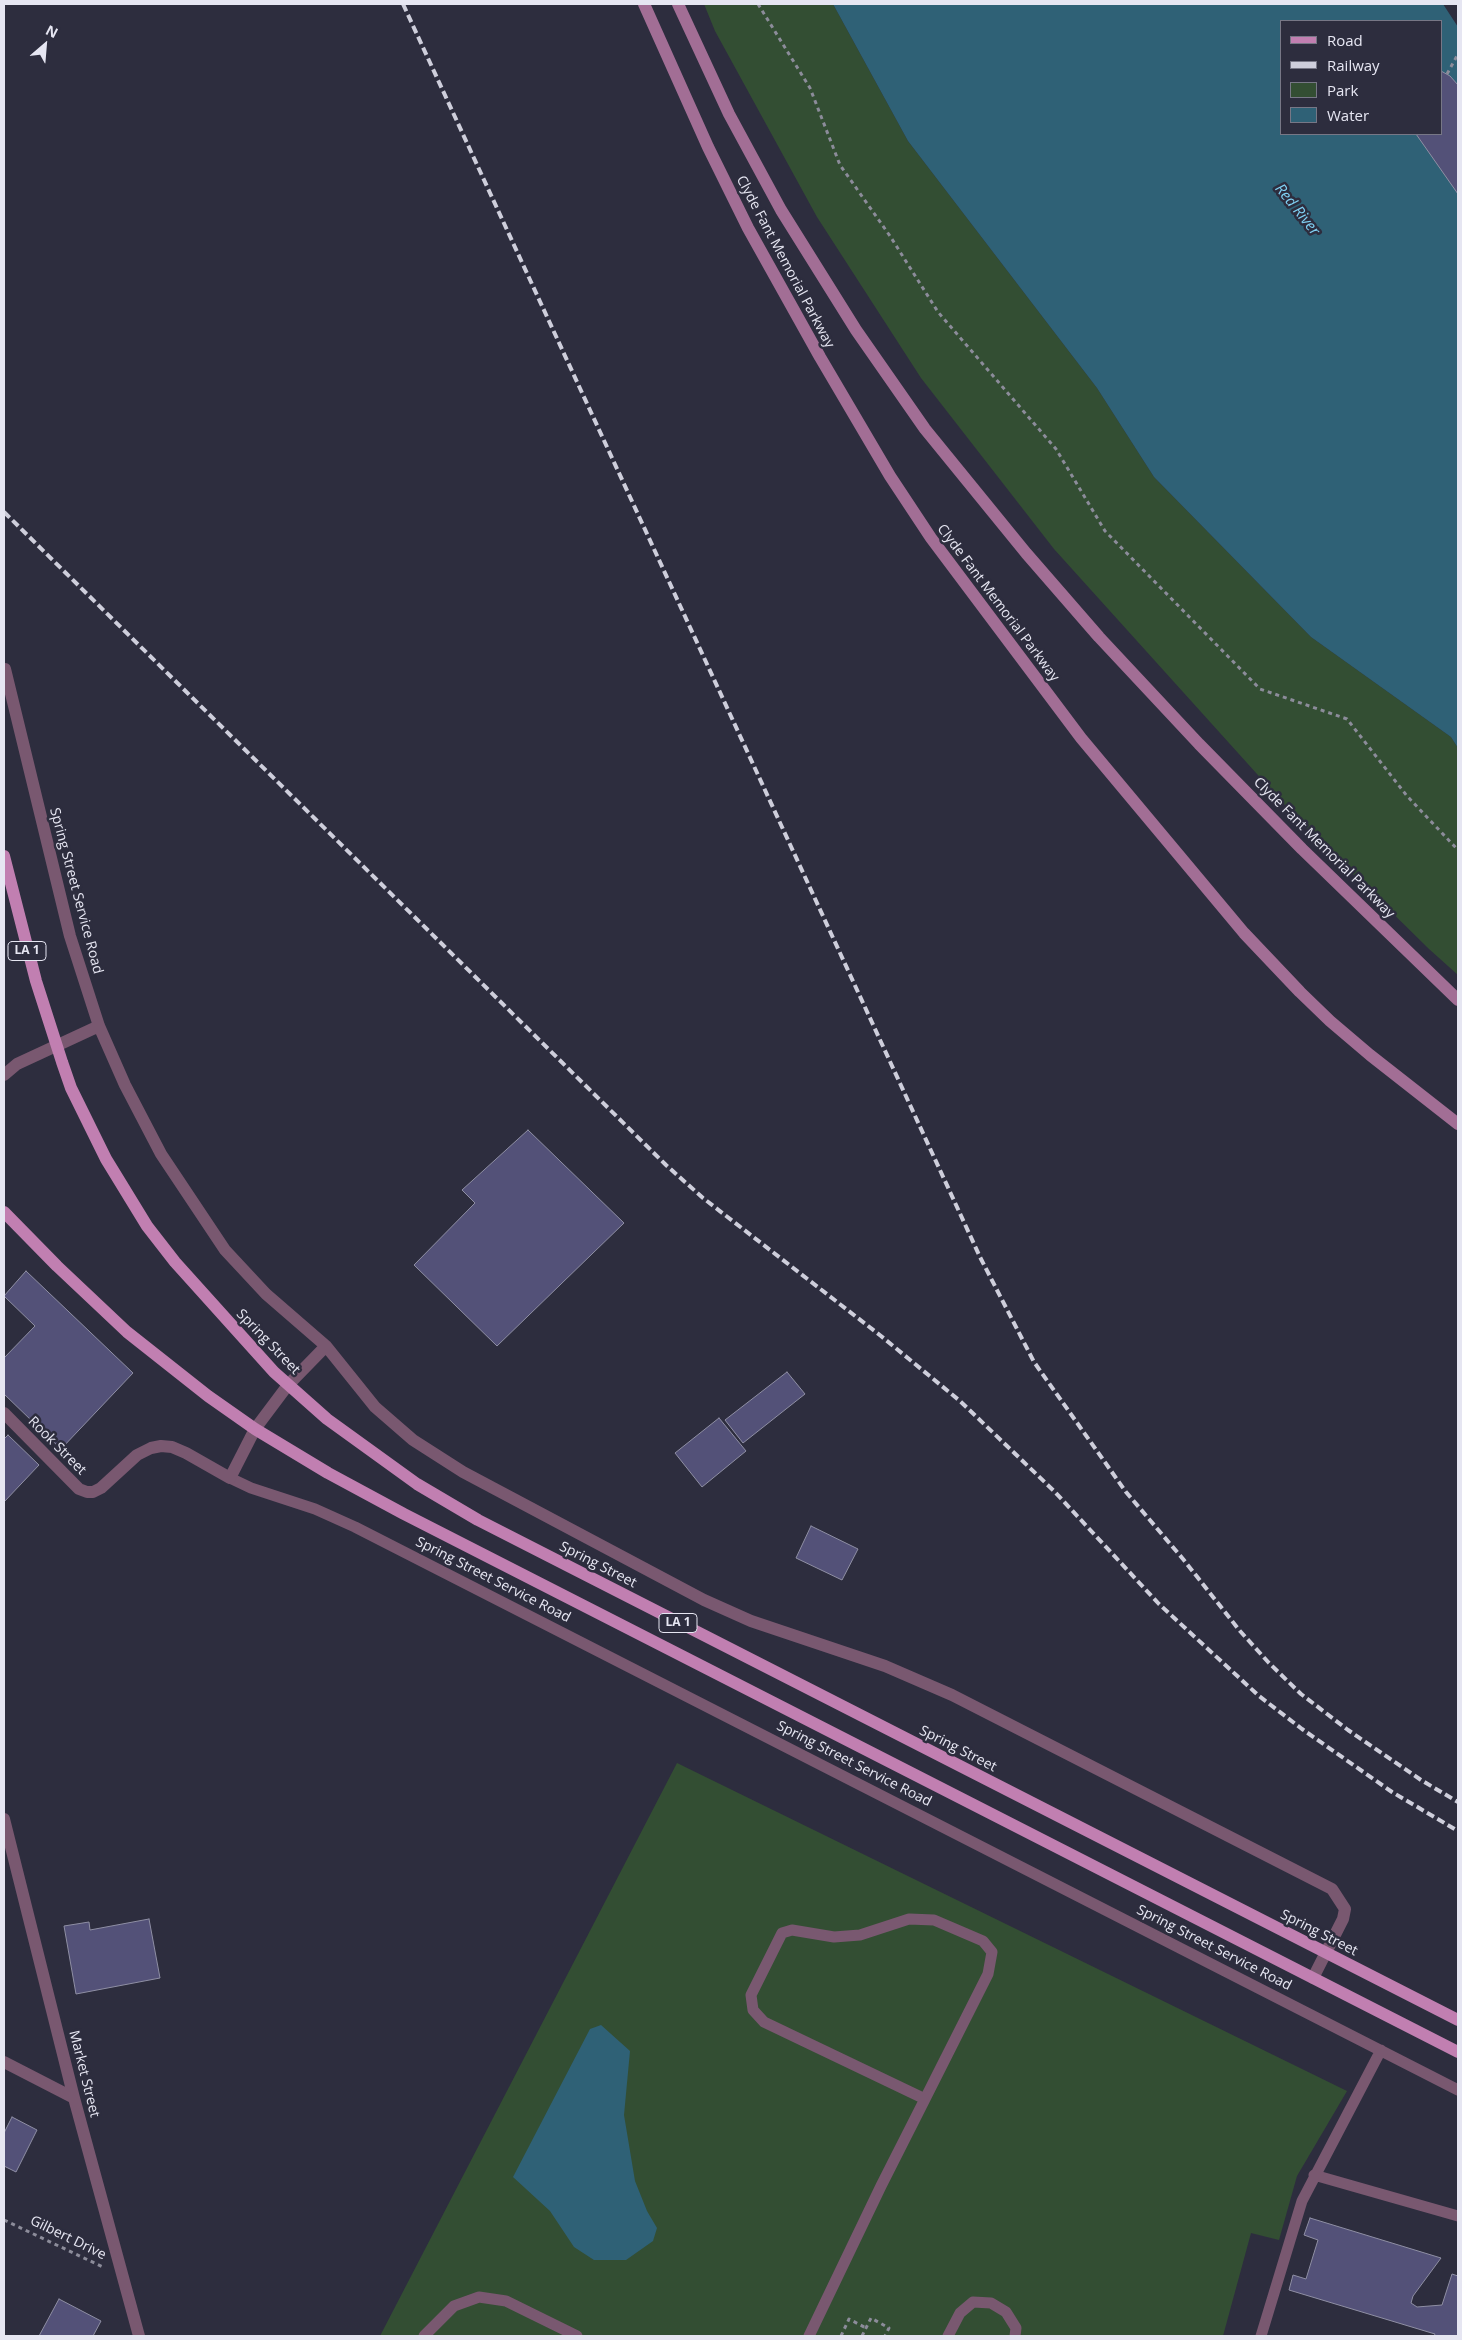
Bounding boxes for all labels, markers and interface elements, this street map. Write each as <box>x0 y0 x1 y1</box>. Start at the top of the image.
north arrow <box>20 20 70 70</box>
text: N <box>43 20 61 42</box>
legend <box>1280 20 1442 135</box>
text: Road <box>1327 30 1363 50</box>
text: Railway <box>1327 55 1380 75</box>
text: Park <box>1327 80 1358 100</box>
text: Water <box>1327 105 1369 125</box>
street label: Clyde Fant Memorial Parkway <box>732 173 838 351</box>
water label: Red River <box>1271 181 1323 239</box>
street label: Clyde Fant Memorial Parkway <box>933 521 1063 685</box>
street label: Clyde Fant Memorial Parkway <box>1250 774 1398 922</box>
street label: Spring Street Service Road <box>46 806 106 976</box>
road number: LA 1 <box>8 941 46 960</box>
street label: Spring Street <box>233 1306 303 1378</box>
street label: Rook Street <box>24 1413 90 1479</box>
street label: Spring Street Service Road <box>413 1534 573 1626</box>
street label: Spring Street <box>557 1538 639 1592</box>
road number: LA 1 <box>659 1614 697 1632</box>
street label: Spring Street Service Road <box>774 1718 934 1810</box>
street label: Spring Street <box>917 1722 999 1776</box>
street label: Spring Street Service Road <box>1134 1902 1294 1994</box>
street label: Spring Street <box>1278 1906 1360 1960</box>
street label: Market Street <box>65 2029 103 2119</box>
street label: Gilbert Drive <box>27 2212 109 2264</box>

